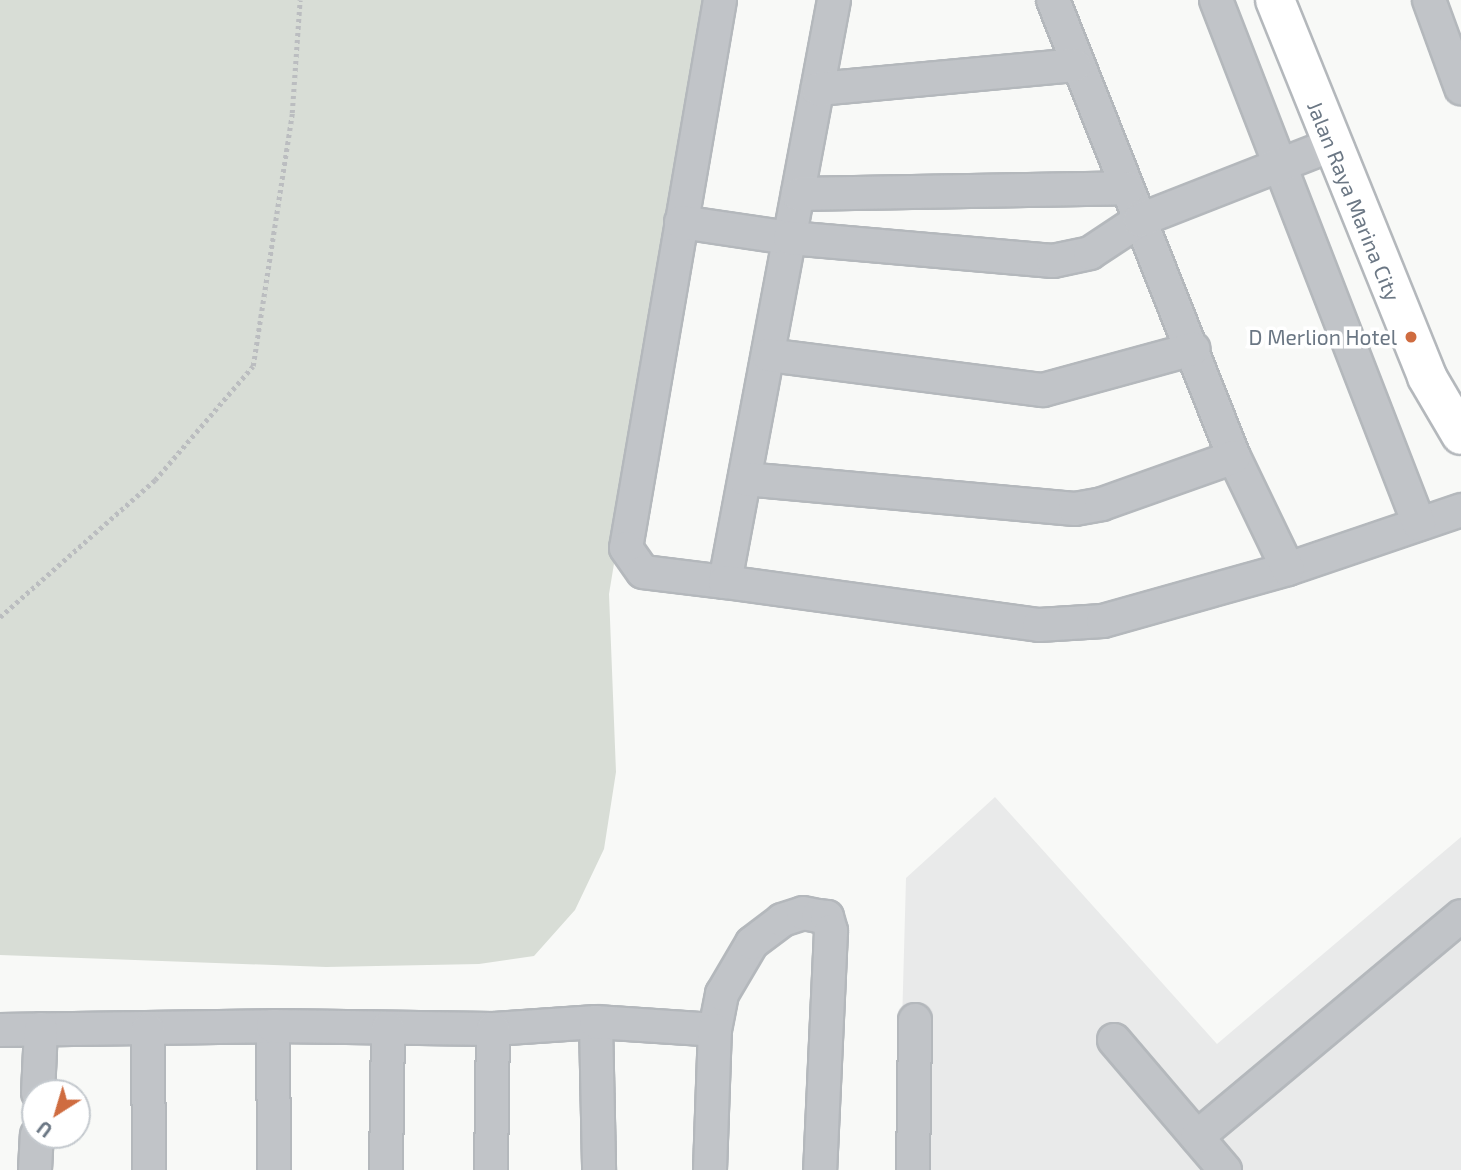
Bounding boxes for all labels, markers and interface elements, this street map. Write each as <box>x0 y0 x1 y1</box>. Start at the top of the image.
street label: Jalan Raya Marina City <box>1302 97 1406 305</box>
place label: D Merlion Hotel <box>1249 324 1397 350</box>
marker: D Merlion Hotel <box>1403 329 1419 345</box>
north arrow <box>21 1079 91 1149</box>
text: U <box>32 1116 56 1143</box>

